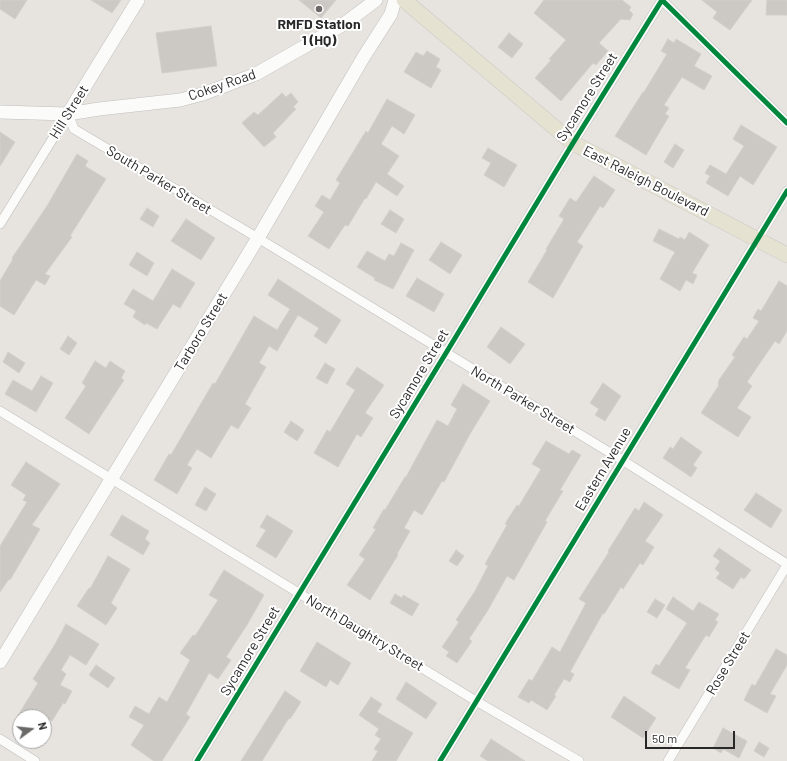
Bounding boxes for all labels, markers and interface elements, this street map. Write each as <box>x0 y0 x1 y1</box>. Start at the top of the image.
marker: RMFD Station 1 (HQ) <box>314 4 324 14</box>
place label: RMFD Station 1 (HQ) <box>277 16 361 48</box>
street label: Sycamore Street <box>553 50 621 144</box>
street label: Cokey Road <box>186 66 258 104</box>
street label: Hill Street <box>46 82 92 142</box>
street label: South Parker Street <box>103 142 215 218</box>
street label: East Raleigh Boulevard <box>580 142 712 220</box>
street label: Tarboro Street <box>171 290 231 374</box>
street label: Sycamore Street <box>386 326 452 422</box>
street label: North Parker Street <box>468 362 578 438</box>
street label: Eastern Avenue <box>571 424 635 514</box>
street label: North Daughtry Street <box>303 591 427 675</box>
street label: Sycamore Street <box>217 603 283 699</box>
street label: Rose Street <box>702 628 754 698</box>
north arrow <box>12 709 52 749</box>
text: N <box>36 721 50 731</box>
scale bar <box>647 723 737 749</box>
text: 50 m <box>652 731 677 745</box>

